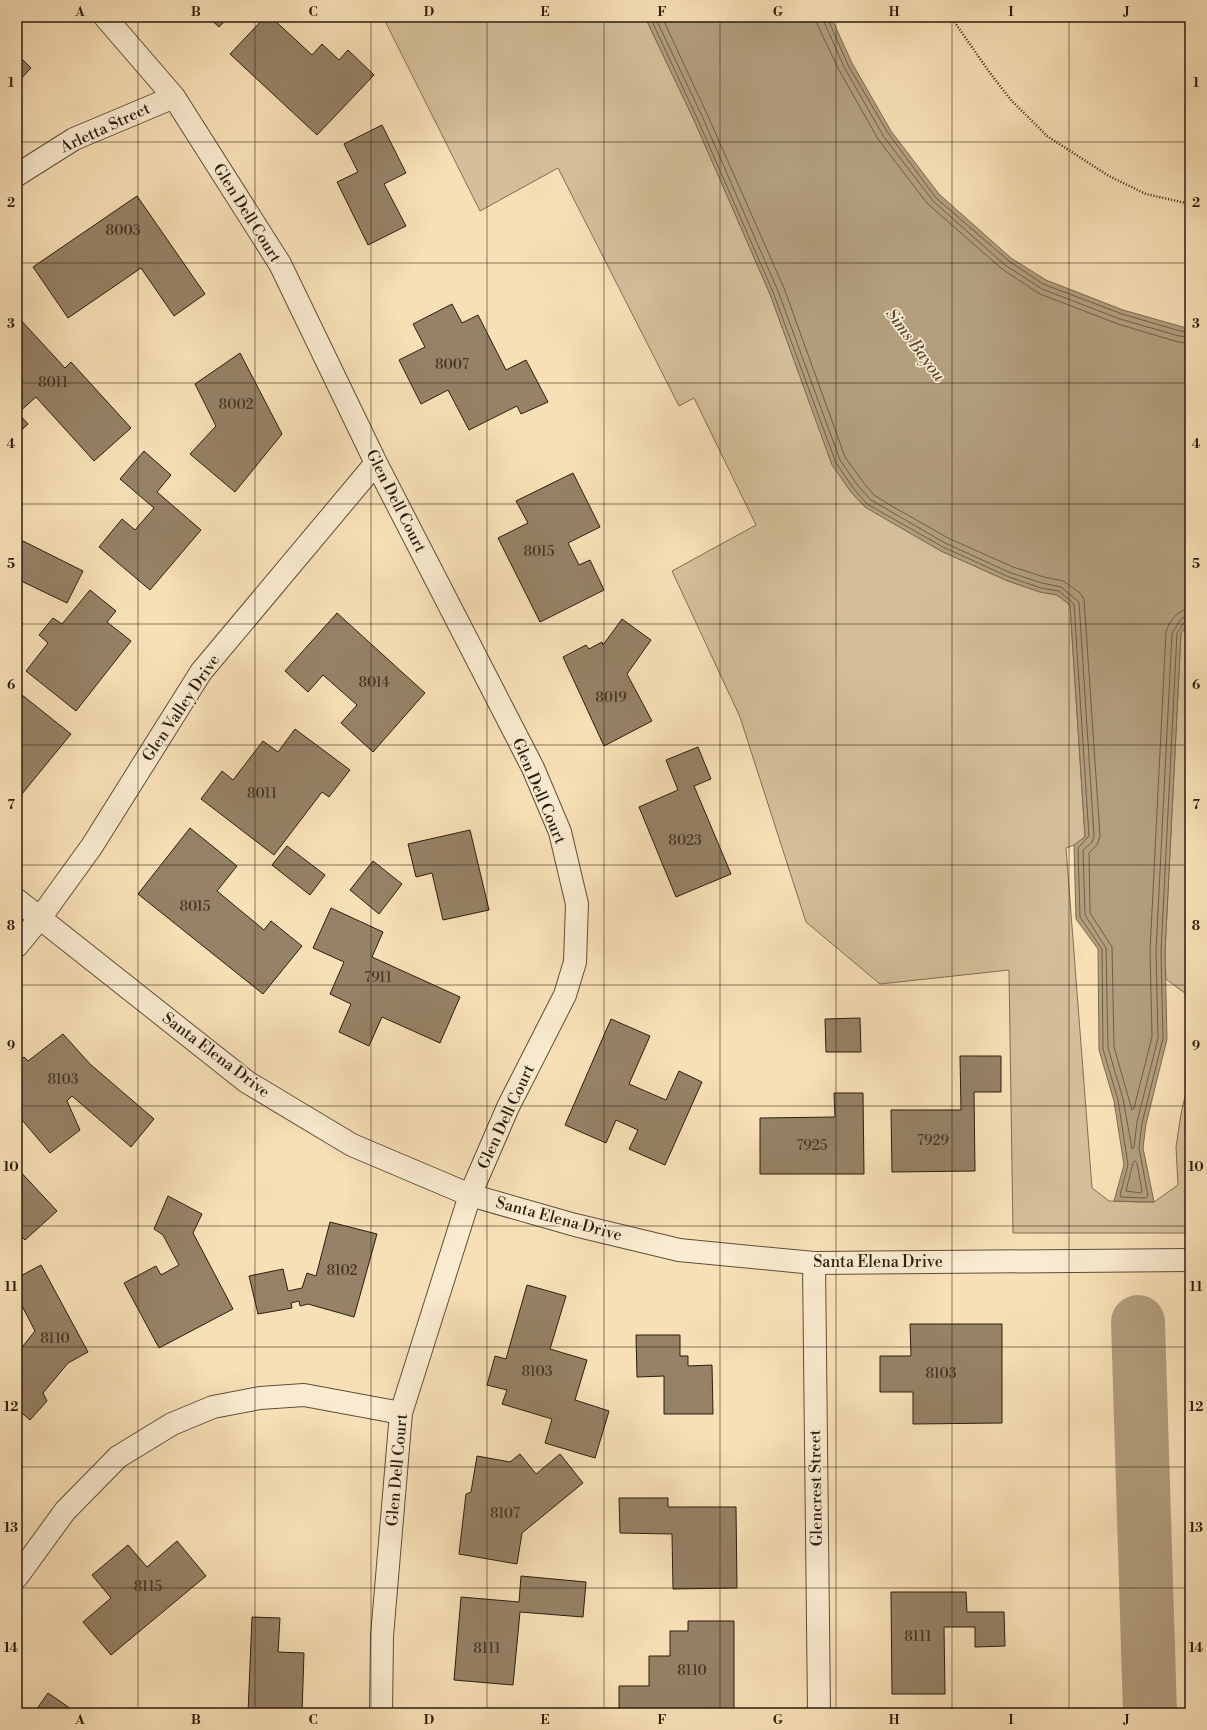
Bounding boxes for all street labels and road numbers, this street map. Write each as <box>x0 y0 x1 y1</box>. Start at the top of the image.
street label: Arletta Street <box>56 98 153 158</box>
street label: Glen Dell Court <box>209 160 286 266</box>
street label: Glen Dell Court <box>361 446 431 556</box>
street label: Glen Valley Drive <box>138 651 224 765</box>
street label: Glen Dell Court <box>508 735 570 847</box>
street label: Santa Elena Drive <box>158 1008 274 1102</box>
street label: Glen Dell Court <box>473 1061 539 1172</box>
street label: Santa Elena Drive <box>494 1193 624 1245</box>
street label: Santa Elena Drive <box>813 1252 943 1272</box>
street label: Glen Dell Court <box>382 1413 412 1527</box>
street label: Glencrest Street <box>805 1429 827 1546</box>

